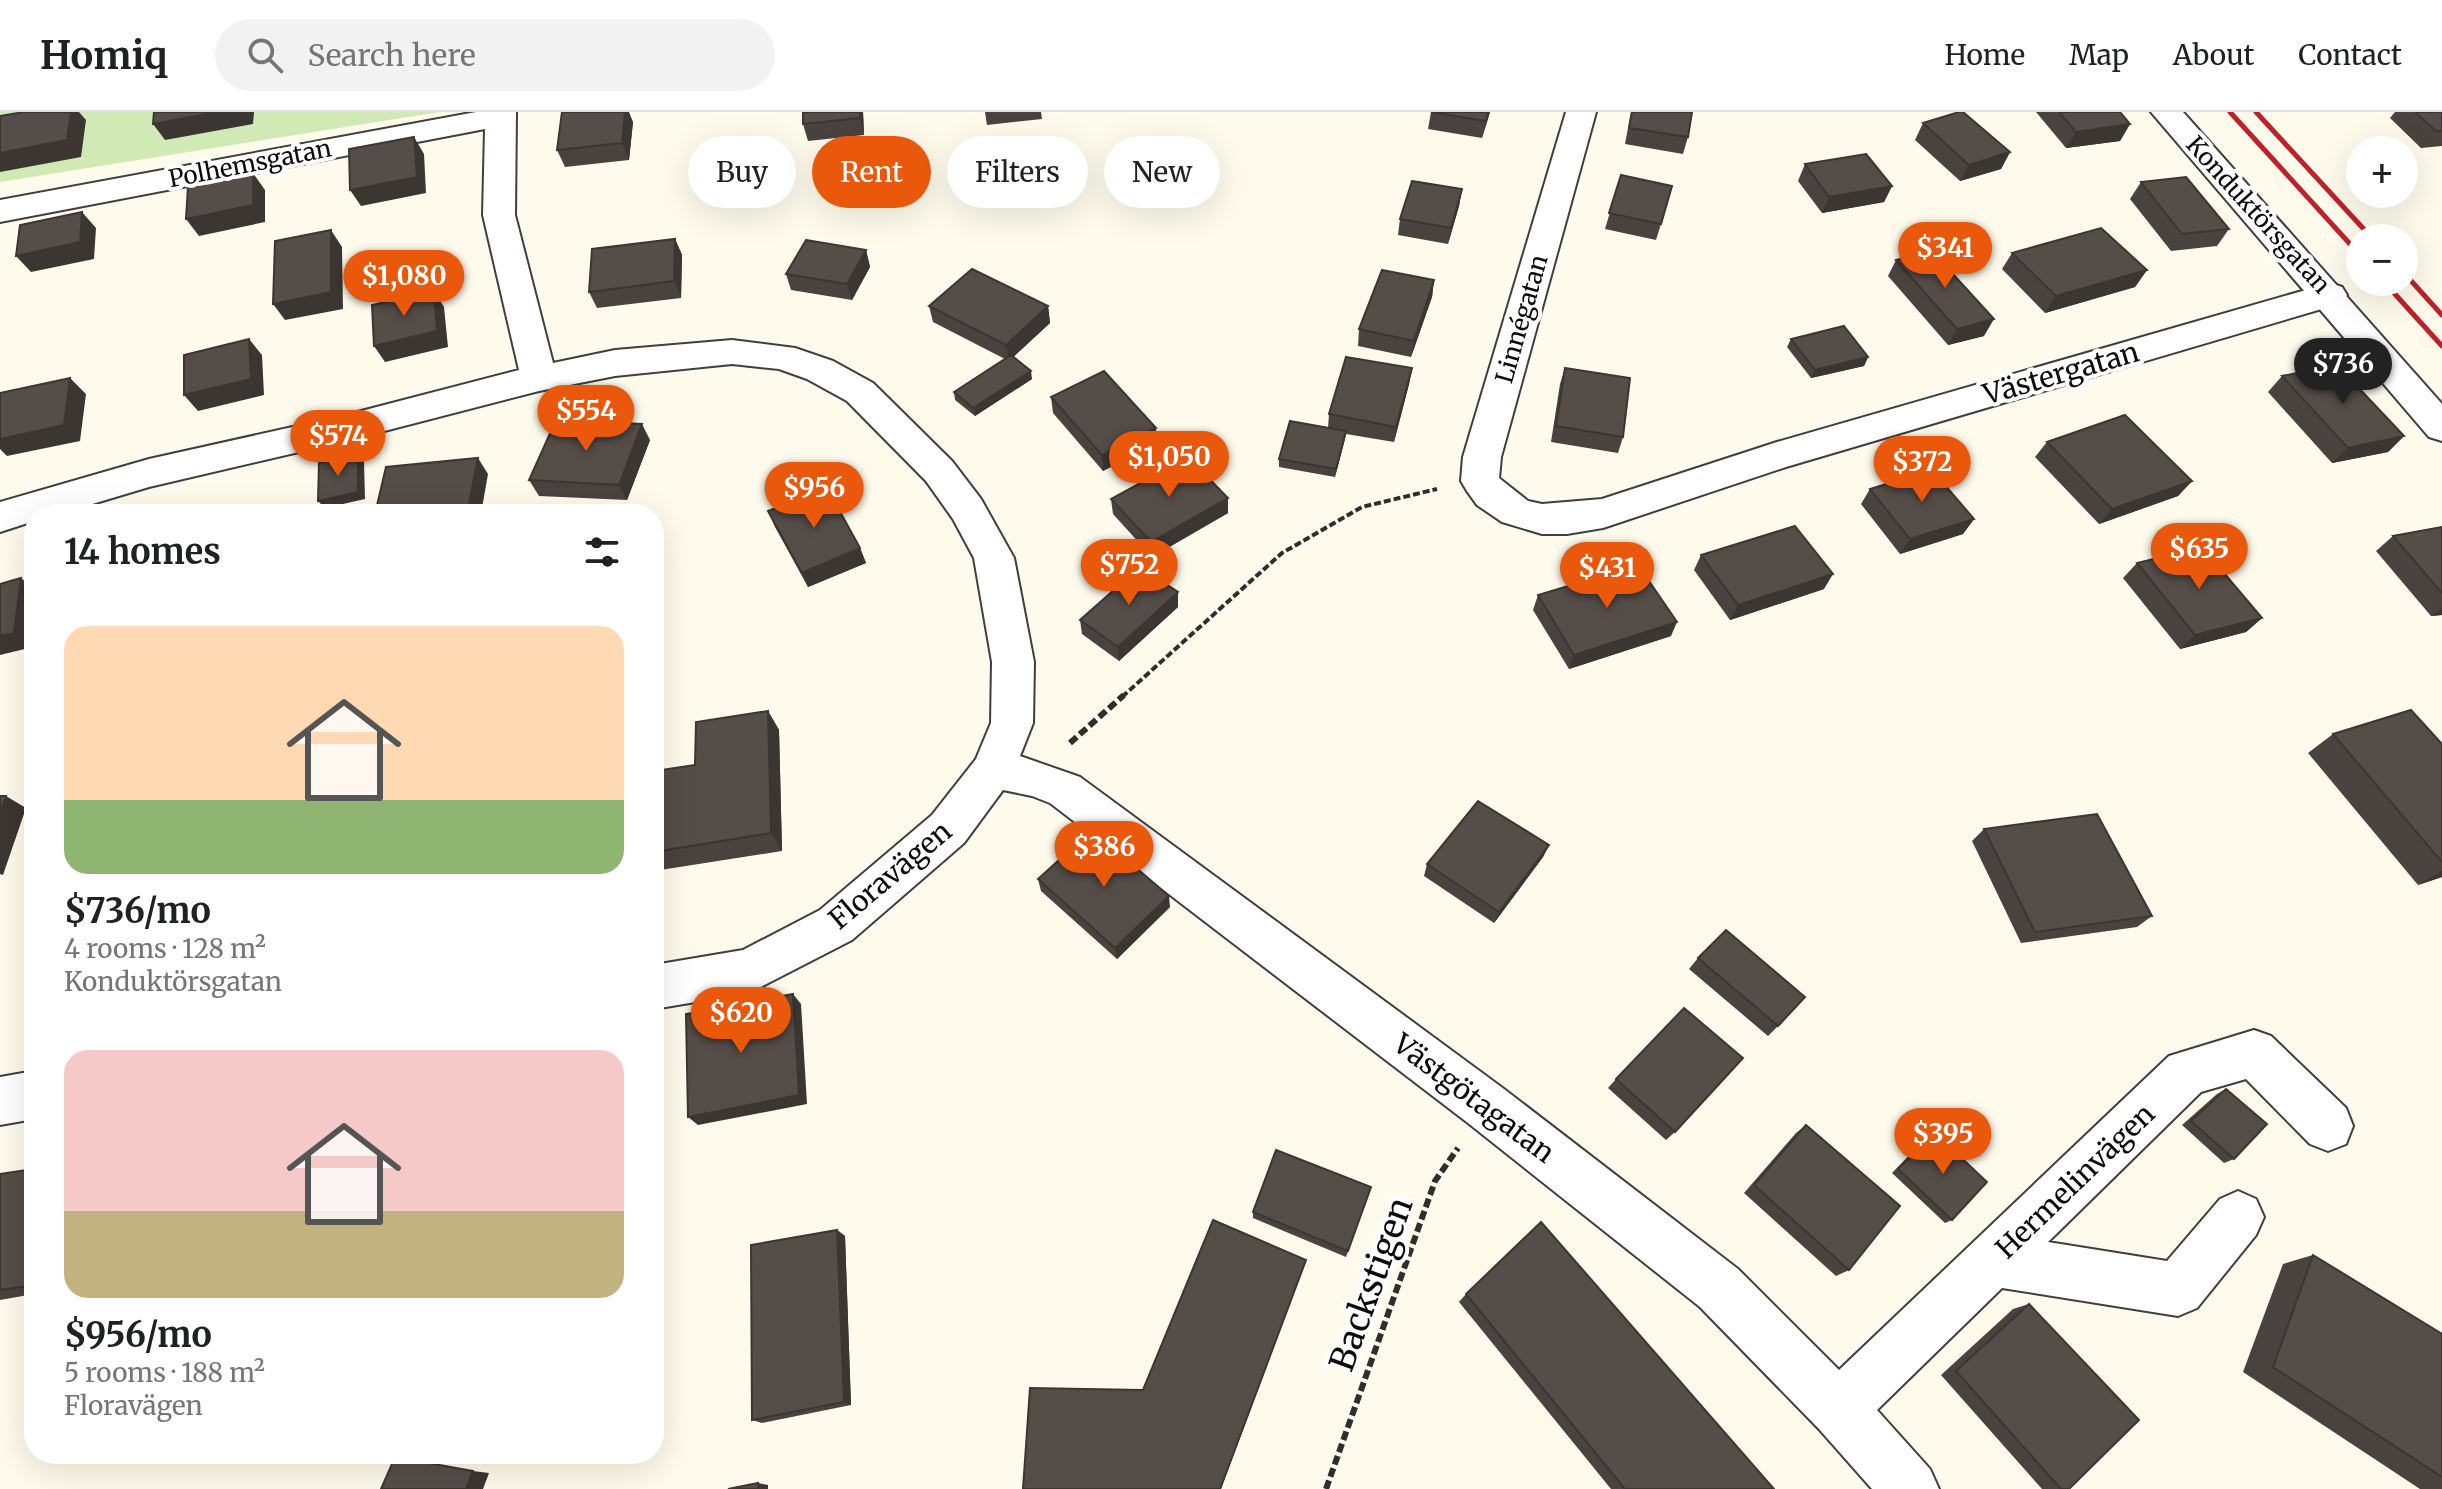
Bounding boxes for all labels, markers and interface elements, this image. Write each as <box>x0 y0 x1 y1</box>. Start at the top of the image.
search box <box>215 19 775 91</box>
text: Homiq <box>40 32 167 79</box>
icon: search <box>243 33 287 77</box>
text: Search here <box>307 36 476 74</box>
text: Home <box>1944 37 2025 73</box>
text: Map <box>2069 37 2129 73</box>
text: About <box>2173 37 2254 73</box>
text: Contact <box>2298 37 2402 73</box>
street label: Konduktörsgatan <box>2180 130 2337 300</box>
street label: Polhemsgatan <box>166 133 334 194</box>
chip: Buy <box>688 136 796 208</box>
chip: Rent <box>812 136 931 208</box>
chip: Filters <box>947 136 1088 208</box>
chip: New <box>1104 136 1220 208</box>
map controls <box>2346 136 2418 296</box>
button: + <box>2346 136 2418 208</box>
pin: $341 <box>1898 222 1992 290</box>
button: − <box>2346 224 2418 296</box>
text: $341 <box>1916 231 1974 264</box>
pin: $1,080 <box>339 250 469 318</box>
street label: Linnégatan <box>1488 251 1555 387</box>
text: $1,080 <box>361 259 447 292</box>
street label: Västergatan <box>1978 334 2143 413</box>
pin: $736 <box>2296 338 2390 406</box>
text: $736 <box>2312 347 2374 380</box>
pin: $554 <box>539 385 633 453</box>
text: $554 <box>555 394 617 427</box>
pin: $574 <box>291 410 385 478</box>
text: $574 <box>308 419 368 452</box>
pin: $1,050 <box>1104 431 1234 499</box>
pin: $372 <box>1875 436 1969 504</box>
text: $1,050 <box>1127 440 1211 473</box>
text: $372 <box>1892 445 1952 478</box>
pin: $956 <box>767 462 861 530</box>
text: $956 <box>783 471 845 504</box>
pin: $635 <box>2152 523 2246 591</box>
icon: filters <box>580 530 624 574</box>
text: 14 homes <box>64 531 221 573</box>
text: $635 <box>2169 532 2229 565</box>
pin: $752 <box>1082 539 1176 607</box>
pin: $431 <box>1560 542 1654 610</box>
text: $752 <box>1099 548 1159 581</box>
text: $431 <box>1578 551 1636 584</box>
icon: home <box>272 678 416 822</box>
street label: Floravägen <box>821 813 959 937</box>
pin: $386 <box>1057 821 1151 889</box>
text: $386 <box>1073 830 1135 863</box>
text: $736/mo <box>64 890 211 932</box>
text: 4 rooms · 128 m² <box>64 932 266 965</box>
text: Konduktörsgatan <box>64 965 282 998</box>
pin: $620 <box>694 987 788 1055</box>
text: $620 <box>709 996 773 1029</box>
street label: Västgötagatan <box>1385 1025 1562 1170</box>
street label: Hermelinvägen <box>1988 1096 2162 1266</box>
icon: home <box>272 1102 416 1246</box>
pin: $395 <box>1896 1108 1990 1176</box>
text: $395 <box>1912 1117 1974 1150</box>
street label: Backstigen <box>1320 1191 1423 1377</box>
text: $956/mo <box>64 1314 212 1356</box>
text: 5 rooms · 188 m² <box>64 1356 265 1389</box>
text: Floravägen <box>64 1389 203 1422</box>

